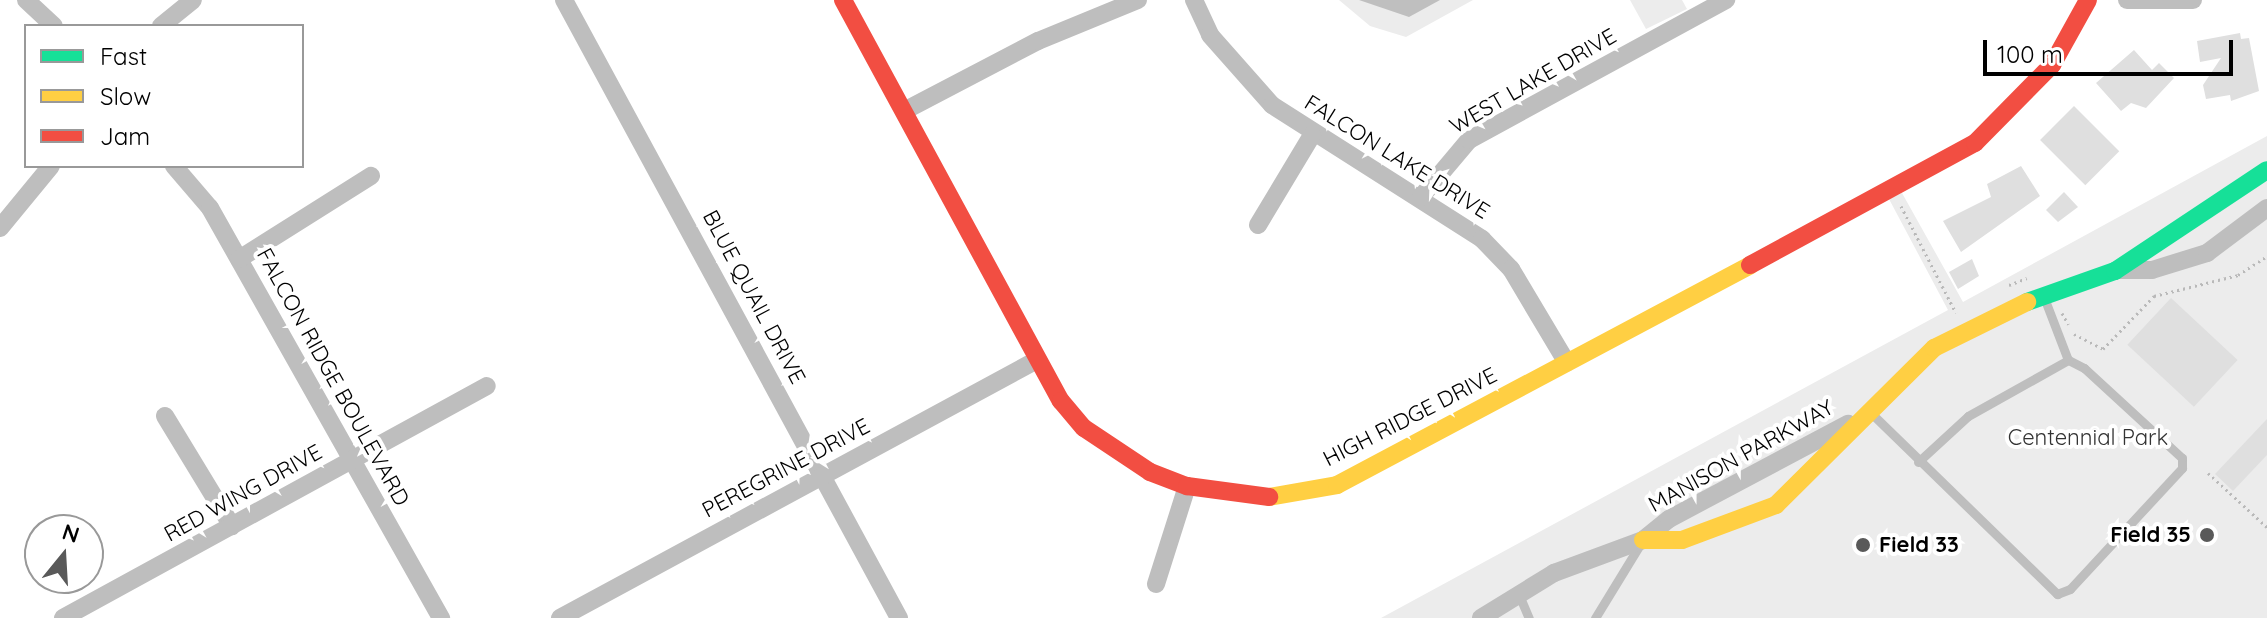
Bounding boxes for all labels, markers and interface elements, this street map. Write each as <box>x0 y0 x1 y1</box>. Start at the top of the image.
street label: WEST LAKE DRIVE <box>1445 23 1621 139</box>
legend <box>24 24 304 168</box>
scale bar <box>1987 24 2237 74</box>
text: 100 m <box>1997 39 2063 69</box>
text: Fast <box>100 41 147 71</box>
text: Slow <box>100 81 151 111</box>
street label: FALCON LAKE DRIVE <box>1300 89 1494 225</box>
text: Jam <box>100 121 150 151</box>
street label: BLUE QUAIL DRIVE <box>697 206 811 388</box>
street label: FALCON RIDGE BOULEVARD <box>251 244 415 510</box>
street label: HIGH RIDGE DRIVE <box>1319 362 1501 472</box>
street label: MANISON PARKWAY <box>1644 394 1838 518</box>
street label: PEREGRINE DRIVE <box>698 413 874 523</box>
park label: Centennial Park <box>2008 425 2168 451</box>
street label: RED WING DRIVE <box>159 439 327 547</box>
north arrow <box>24 514 104 594</box>
text: N <box>59 517 83 549</box>
place label: Field 35 <box>2110 522 2191 548</box>
marker: Field 35 <box>2198 526 2216 544</box>
place label: Field 33 <box>1879 532 1959 558</box>
marker: Field 33 <box>1854 536 1872 554</box>

